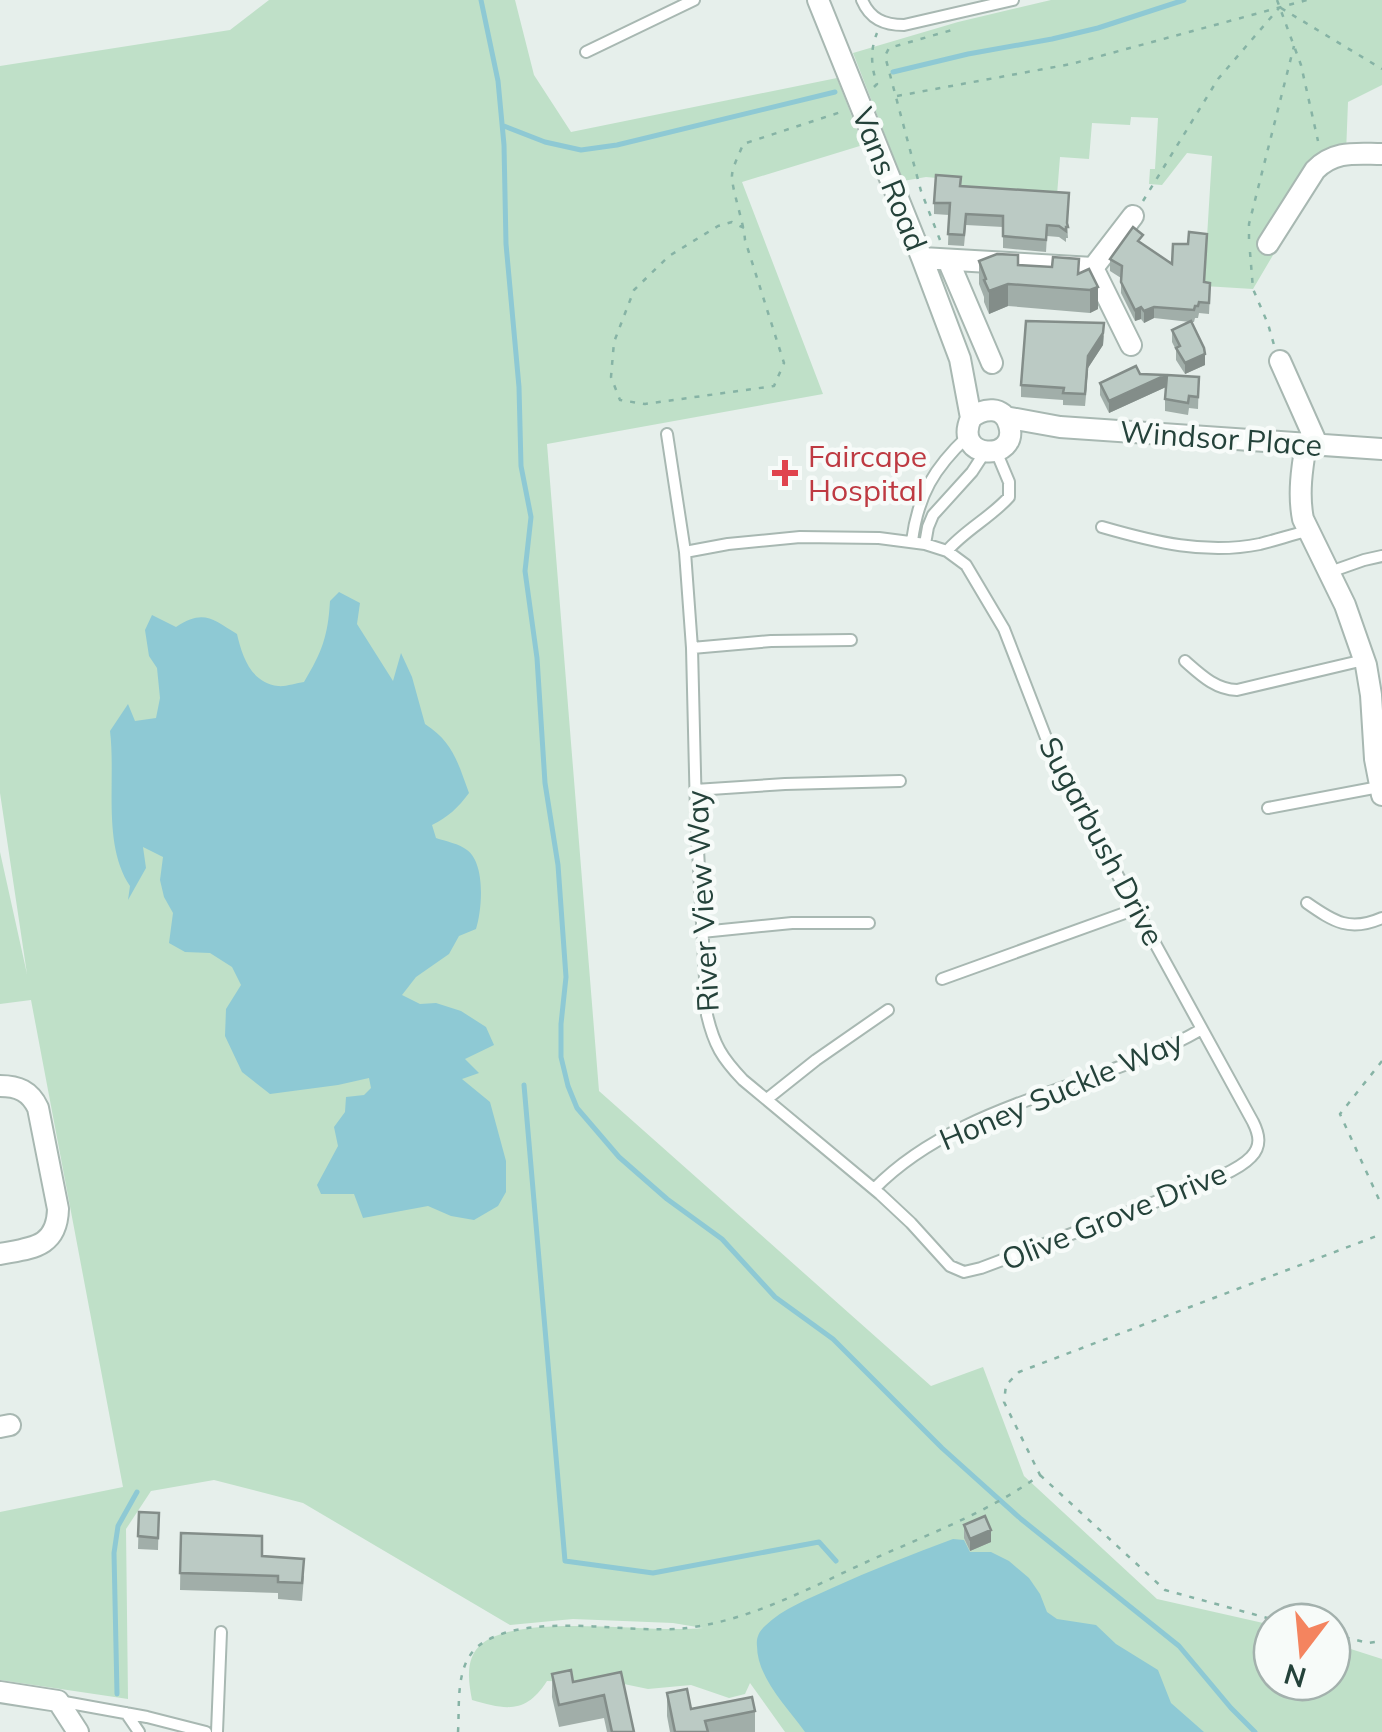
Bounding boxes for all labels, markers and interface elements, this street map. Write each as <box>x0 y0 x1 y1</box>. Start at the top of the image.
street label: Vans Road <box>844 102 936 256</box>
street label: Windsor Place <box>1119 412 1323 464</box>
place label: Faircape Hospital <box>808 437 927 509</box>
marker: Faircape Hospital <box>772 460 798 486</box>
street label: Sugarbush Drive <box>1031 730 1173 952</box>
street label: River View Way <box>677 789 727 1013</box>
street label: Honey Suckle Way <box>934 1022 1188 1158</box>
street label: Olive Grove Drive <box>996 1154 1232 1278</box>
north arrow <box>1252 1602 1352 1702</box>
text: N <box>1280 1657 1310 1696</box>

